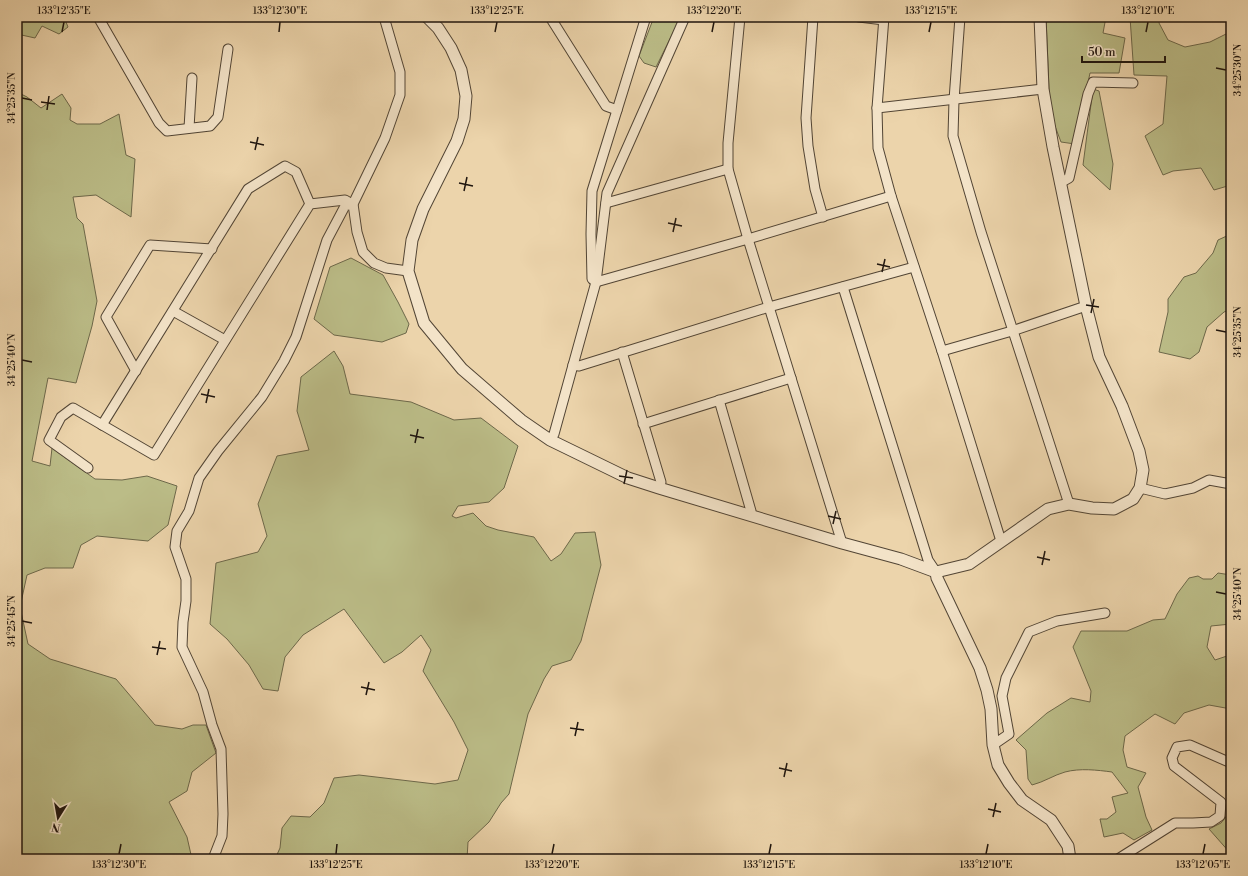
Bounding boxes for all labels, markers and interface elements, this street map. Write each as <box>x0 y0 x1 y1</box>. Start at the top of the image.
text: 133°12'35"E <box>37 5 91 17</box>
text: 133°12'30"E <box>253 5 307 17</box>
text: 133°12'25"E <box>470 5 524 17</box>
text: 133°12'20"E <box>687 5 741 17</box>
text: 133°12'15"E <box>905 5 957 17</box>
text: 133°12'10"E <box>1122 5 1175 17</box>
scale bar <box>1082 38 1165 64</box>
text: 34°25'30"N <box>1232 43 1244 96</box>
text: 50 m <box>1088 45 1116 60</box>
text: 34°25'35"N <box>6 72 18 124</box>
text: 34°25'35"N <box>1232 306 1244 358</box>
text: 34°25'40"N <box>6 333 18 386</box>
text: 34°25'40"N <box>1232 567 1244 620</box>
text: 34°25'45"N <box>6 595 18 647</box>
north arrow <box>38 798 78 838</box>
text: N <box>50 819 62 835</box>
text: 133°12'30"E <box>92 859 146 871</box>
text: 133°12'25"E <box>309 859 363 871</box>
text: 133°12'20"E <box>525 859 579 871</box>
text: 133°12'15"E <box>743 859 795 871</box>
text: 133°12'10"E <box>960 859 1013 871</box>
text: 133°12'05"E <box>1176 859 1230 871</box>

